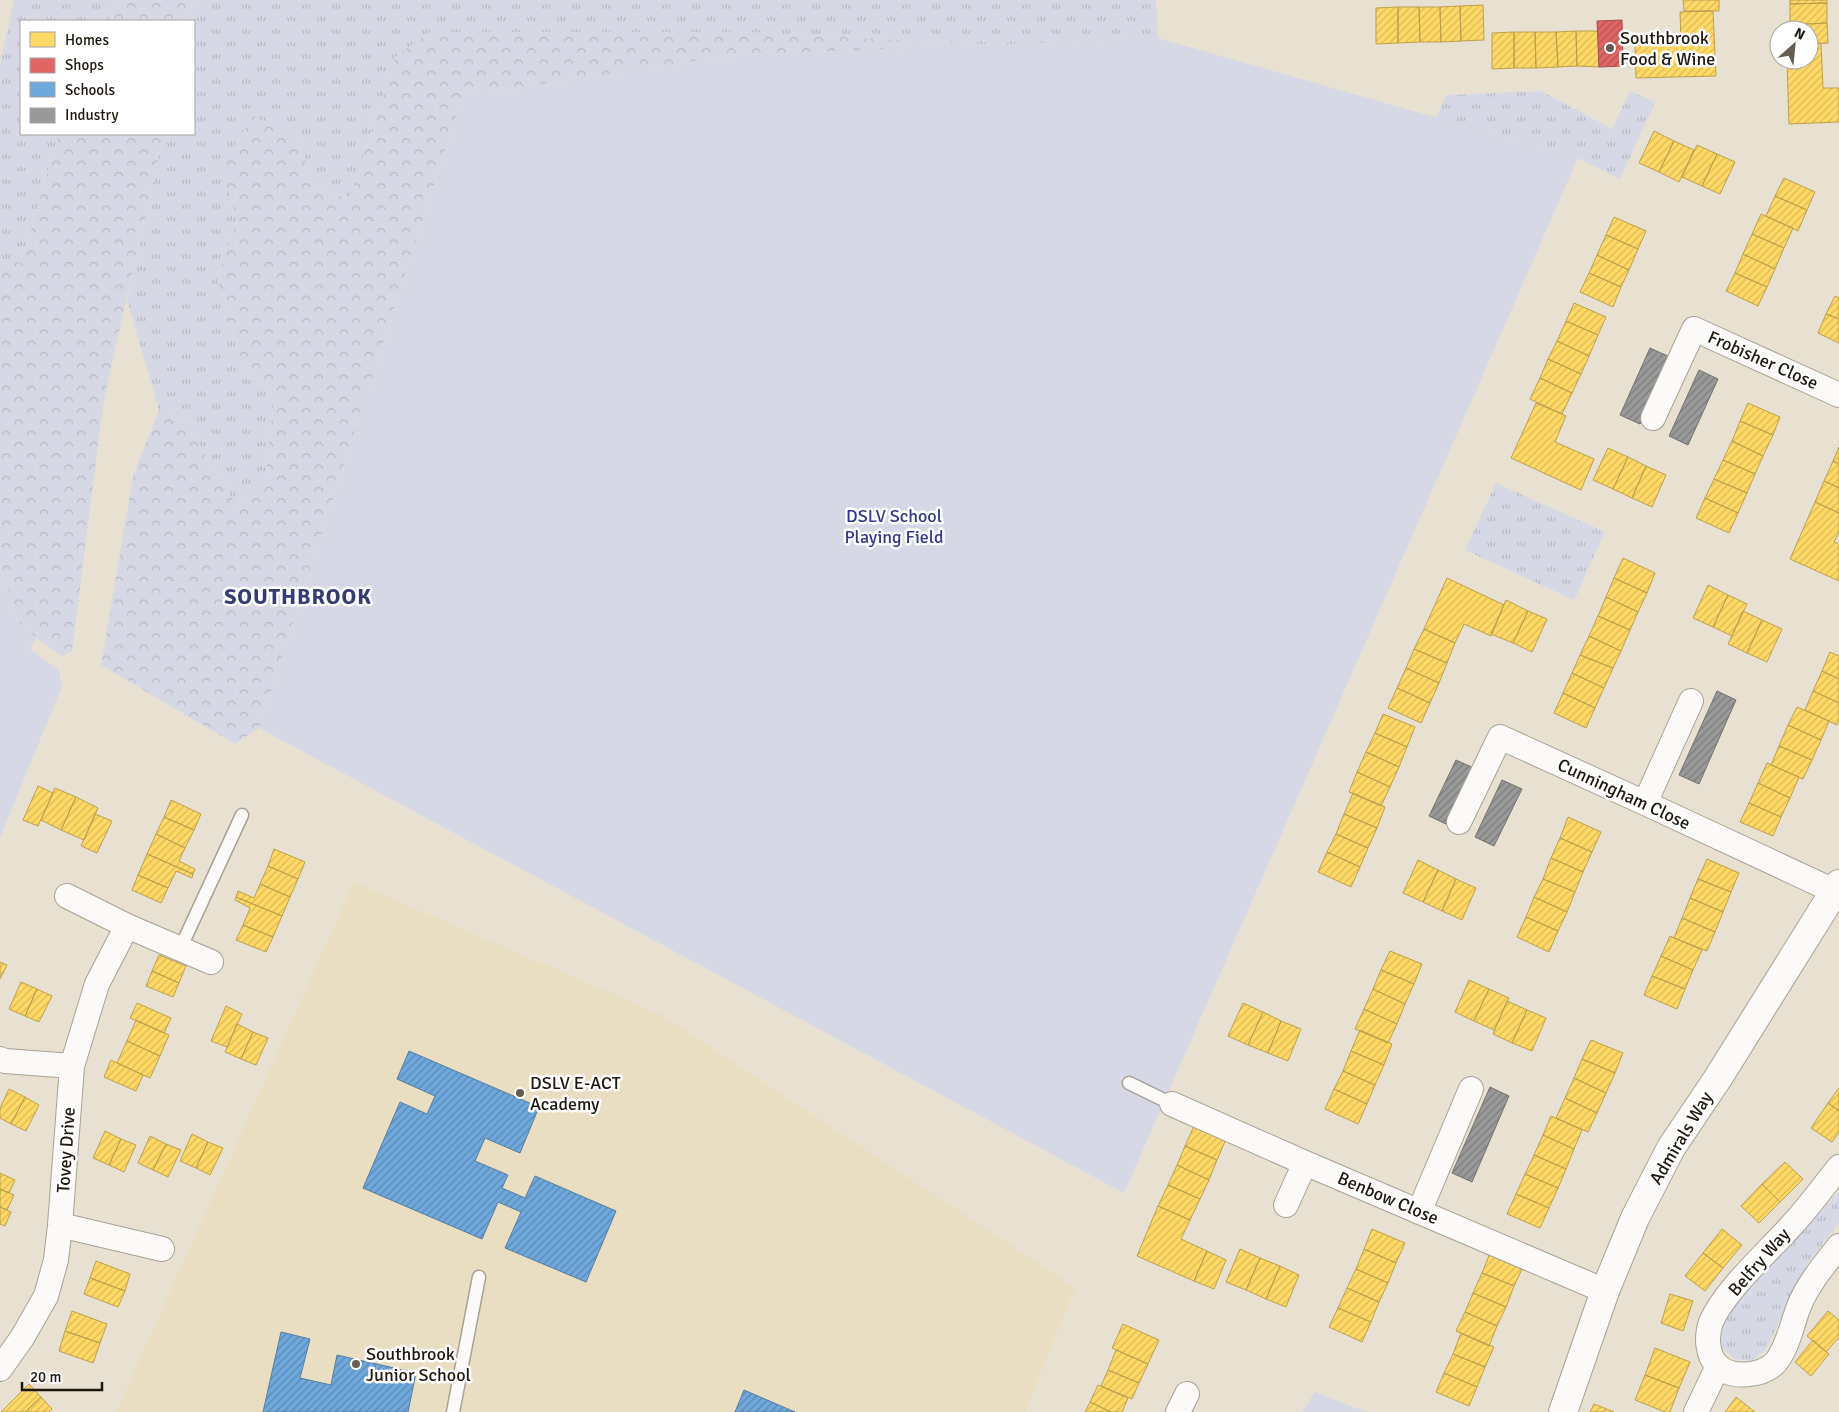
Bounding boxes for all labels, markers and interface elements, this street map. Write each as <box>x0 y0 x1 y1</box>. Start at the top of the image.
legend <box>20 20 195 135</box>
north arrow <box>1769 20 1819 70</box>
text: N <box>1791 24 1808 44</box>
place label: Southbrook Food & Wine <box>1620 27 1715 70</box>
text: Homes <box>65 31 109 49</box>
marker: Southbrook Food & Wine <box>1604 42 1616 54</box>
text: Shops <box>65 56 104 74</box>
text: Schools <box>65 81 116 99</box>
text: Industry <box>65 106 118 124</box>
street label: Frobisher Close <box>1704 326 1822 394</box>
park label: DSLV School Playing Field <box>844 505 944 548</box>
district label: SOUTHBROOK <box>224 583 372 610</box>
street label: Cunningham Close <box>1554 754 1694 834</box>
place label: DSLV E-ACT Academy <box>530 1072 621 1115</box>
marker: DSLV E-ACT Academy <box>514 1087 526 1099</box>
street label: Admirals Way <box>1645 1087 1718 1188</box>
street label: Tovey Drive <box>52 1106 80 1194</box>
street label: Benbow Close <box>1334 1167 1442 1229</box>
street label: Belfry Way <box>1724 1223 1795 1300</box>
place label: Southbrook Junior School <box>366 1343 471 1386</box>
marker: Southbrook Junior School <box>350 1358 362 1370</box>
scale bar <box>22 1360 102 1392</box>
text: 20 m <box>30 1368 61 1386</box>

